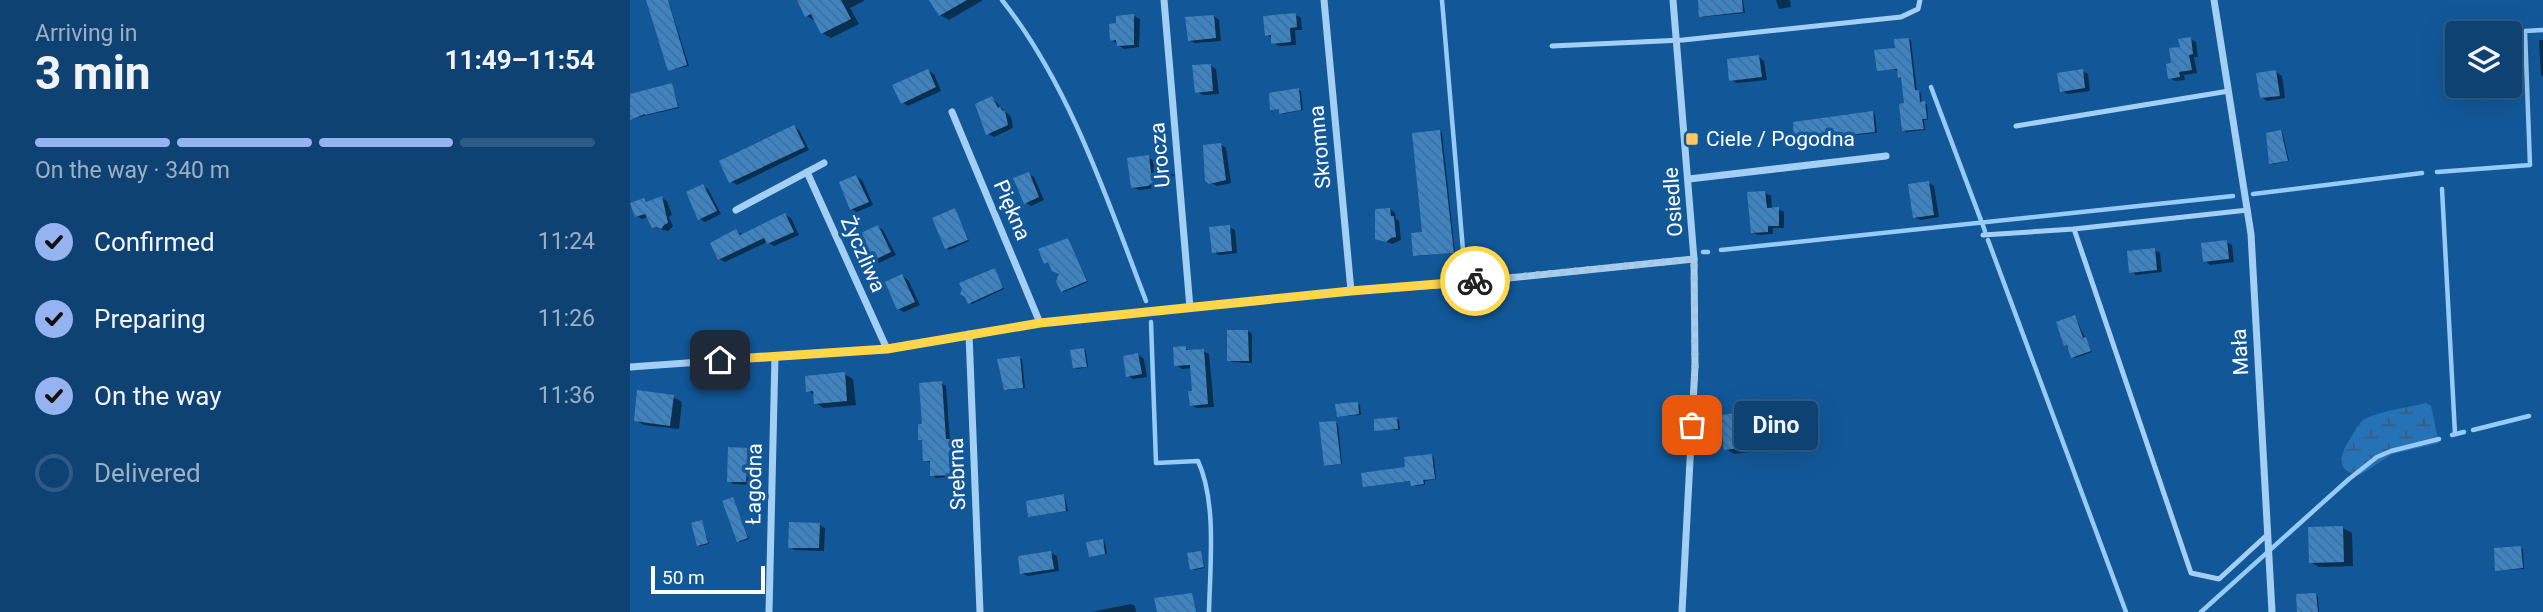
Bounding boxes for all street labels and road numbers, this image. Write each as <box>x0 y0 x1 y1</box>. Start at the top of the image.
street label: Skromna <box>1304 104 1336 190</box>
street label: Urocza <box>1145 121 1175 189</box>
street label: Osiedle <box>1659 166 1687 238</box>
street label: Piękna <box>989 176 1035 244</box>
street label: Życzliwa <box>836 212 890 296</box>
street label: Mała <box>2227 328 2253 376</box>
street label: Srebrna <box>944 437 970 511</box>
street label: Łagodna <box>741 443 767 525</box>

